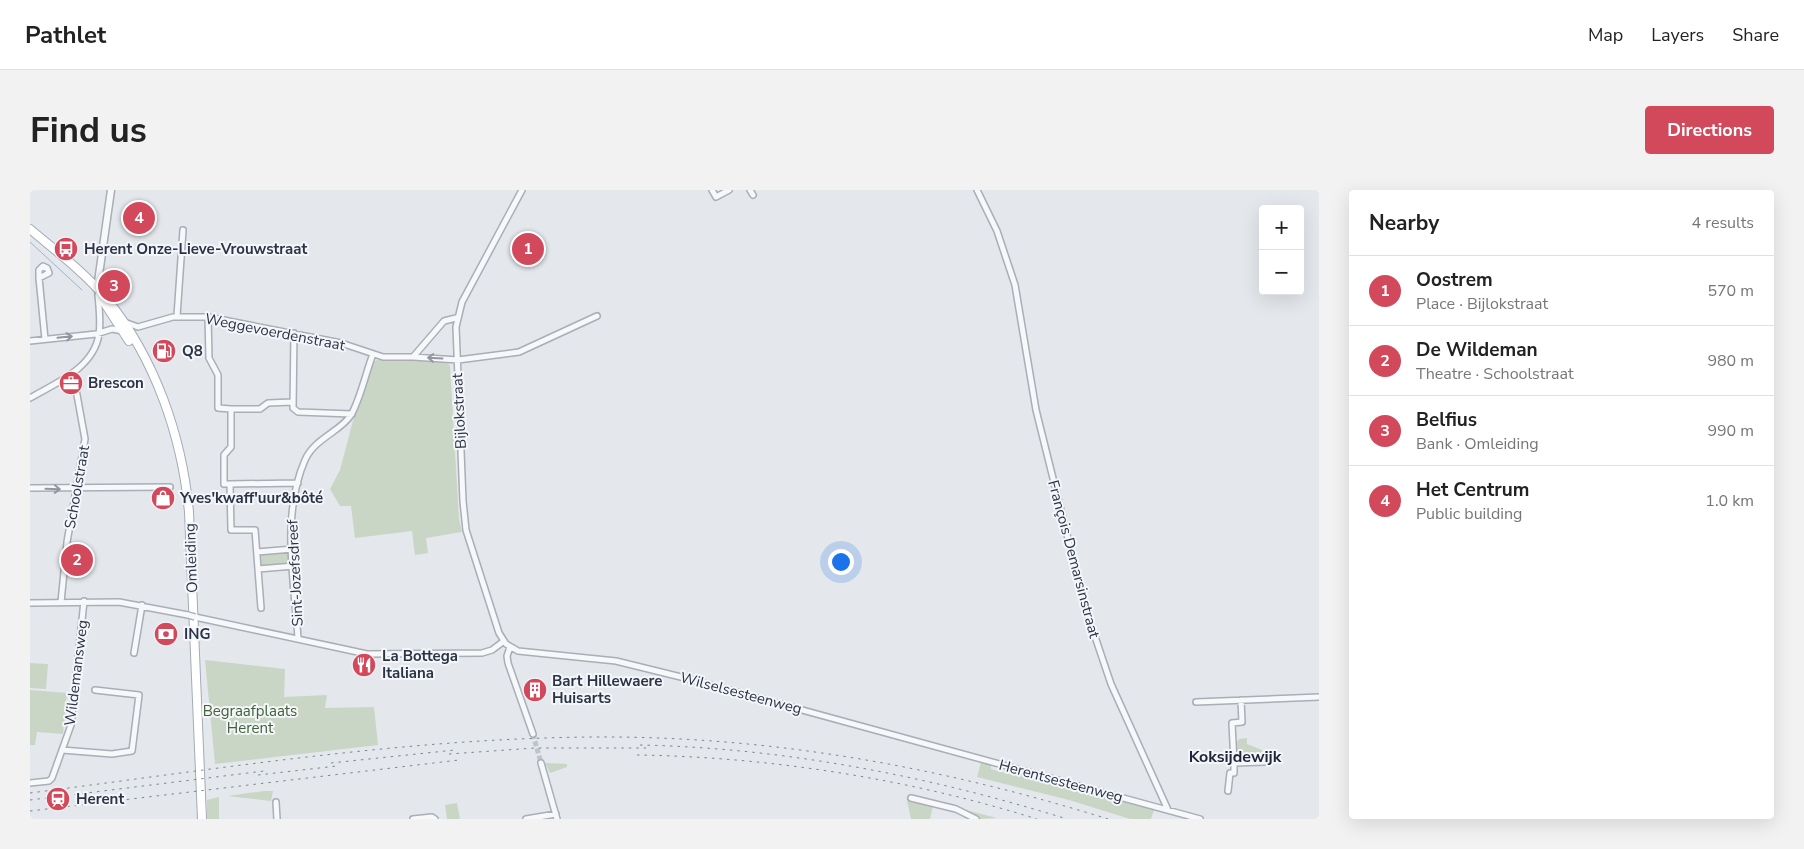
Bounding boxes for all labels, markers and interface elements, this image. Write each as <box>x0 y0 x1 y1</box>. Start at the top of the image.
text: Pathlet <box>25 19 106 51</box>
text: Map <box>1588 23 1623 47</box>
text: Layers <box>1651 23 1704 47</box>
text: Share <box>1732 23 1779 47</box>
button: Directions <box>1645 106 1774 154</box>
text: Find us <box>30 107 147 154</box>
pin: 4 <box>123 199 155 237</box>
map controls <box>1259 205 1304 295</box>
button: + <box>1259 205 1304 250</box>
text: Nearby <box>1369 209 1439 237</box>
text: 4 results <box>1692 212 1754 234</box>
pin: 1 <box>512 230 544 268</box>
bus stop icon: Herent Onze-Lieve-Vrouwstraat <box>53 236 79 262</box>
place label: Herent Onze-Lieve-Vrouwstraat <box>84 239 307 259</box>
button: − <box>1259 250 1304 295</box>
pin: 3 <box>98 267 130 305</box>
text: Oostrem <box>1416 267 1493 293</box>
text: 1 <box>1380 280 1390 302</box>
text: 570 m <box>1707 280 1754 302</box>
text: Place · Bijlokstraat <box>1416 293 1548 315</box>
street label: Weggevoerdenstraat <box>203 309 348 356</box>
one-way arrow <box>56 333 72 342</box>
text: De Wildeman <box>1416 337 1538 363</box>
fuel station icon: Q8 <box>151 338 177 364</box>
place label: Q8 <box>182 341 203 361</box>
text: 2 <box>1380 350 1390 372</box>
text: 980 m <box>1707 350 1754 372</box>
one-way arrow <box>427 353 443 363</box>
text: Theatre · Schoolstraat <box>1416 363 1574 385</box>
office icon: Brescon <box>58 370 84 396</box>
street label: Bijlokstraat <box>447 372 471 450</box>
place label: Brescon <box>88 373 144 393</box>
text: Belfius <box>1416 407 1477 433</box>
text: 3 <box>1380 420 1390 442</box>
text: 990 m <box>1707 420 1754 442</box>
text: Bank · Omleiding <box>1416 433 1539 455</box>
street label: Schoolstraat <box>60 443 94 530</box>
text: Het Centrum <box>1416 477 1529 503</box>
street label: François Demarsinstraat <box>1043 478 1105 641</box>
one-way arrow <box>45 484 61 493</box>
shop icon: Yves'kwaff'uur&bôté <box>150 485 176 511</box>
place label: Yves'kwaff'uur&bôté <box>179 488 323 508</box>
text: 4 <box>1380 490 1390 512</box>
text: 1.0 km <box>1705 490 1754 512</box>
text: Public building <box>1416 503 1522 525</box>
street label: Sint-Jozefsdreef <box>282 518 308 627</box>
street label: Omleiding <box>180 523 202 593</box>
pin: 2 <box>61 541 93 579</box>
your location <box>828 549 854 575</box>
street label: Wildemansweg <box>60 619 92 727</box>
bank icon: ING <box>153 621 179 647</box>
place label: ING <box>184 624 210 644</box>
place label: La Bottega Italiana <box>382 646 458 683</box>
restaurant icon: La Bottega Italiana <box>351 652 377 678</box>
street label: Wilselsesteenweg <box>678 667 804 719</box>
place label: Bart Hillewaere Huisarts <box>552 671 662 708</box>
building icon: Bart Hillewaere Huisarts <box>522 677 548 703</box>
park label: Begraafplaats Herent <box>203 701 297 738</box>
district label: Koksijdewijk <box>1189 746 1282 768</box>
street label: Herentsesteenweg <box>997 755 1125 807</box>
station icon: Herent <box>45 786 71 812</box>
place label: Herent <box>76 789 124 809</box>

